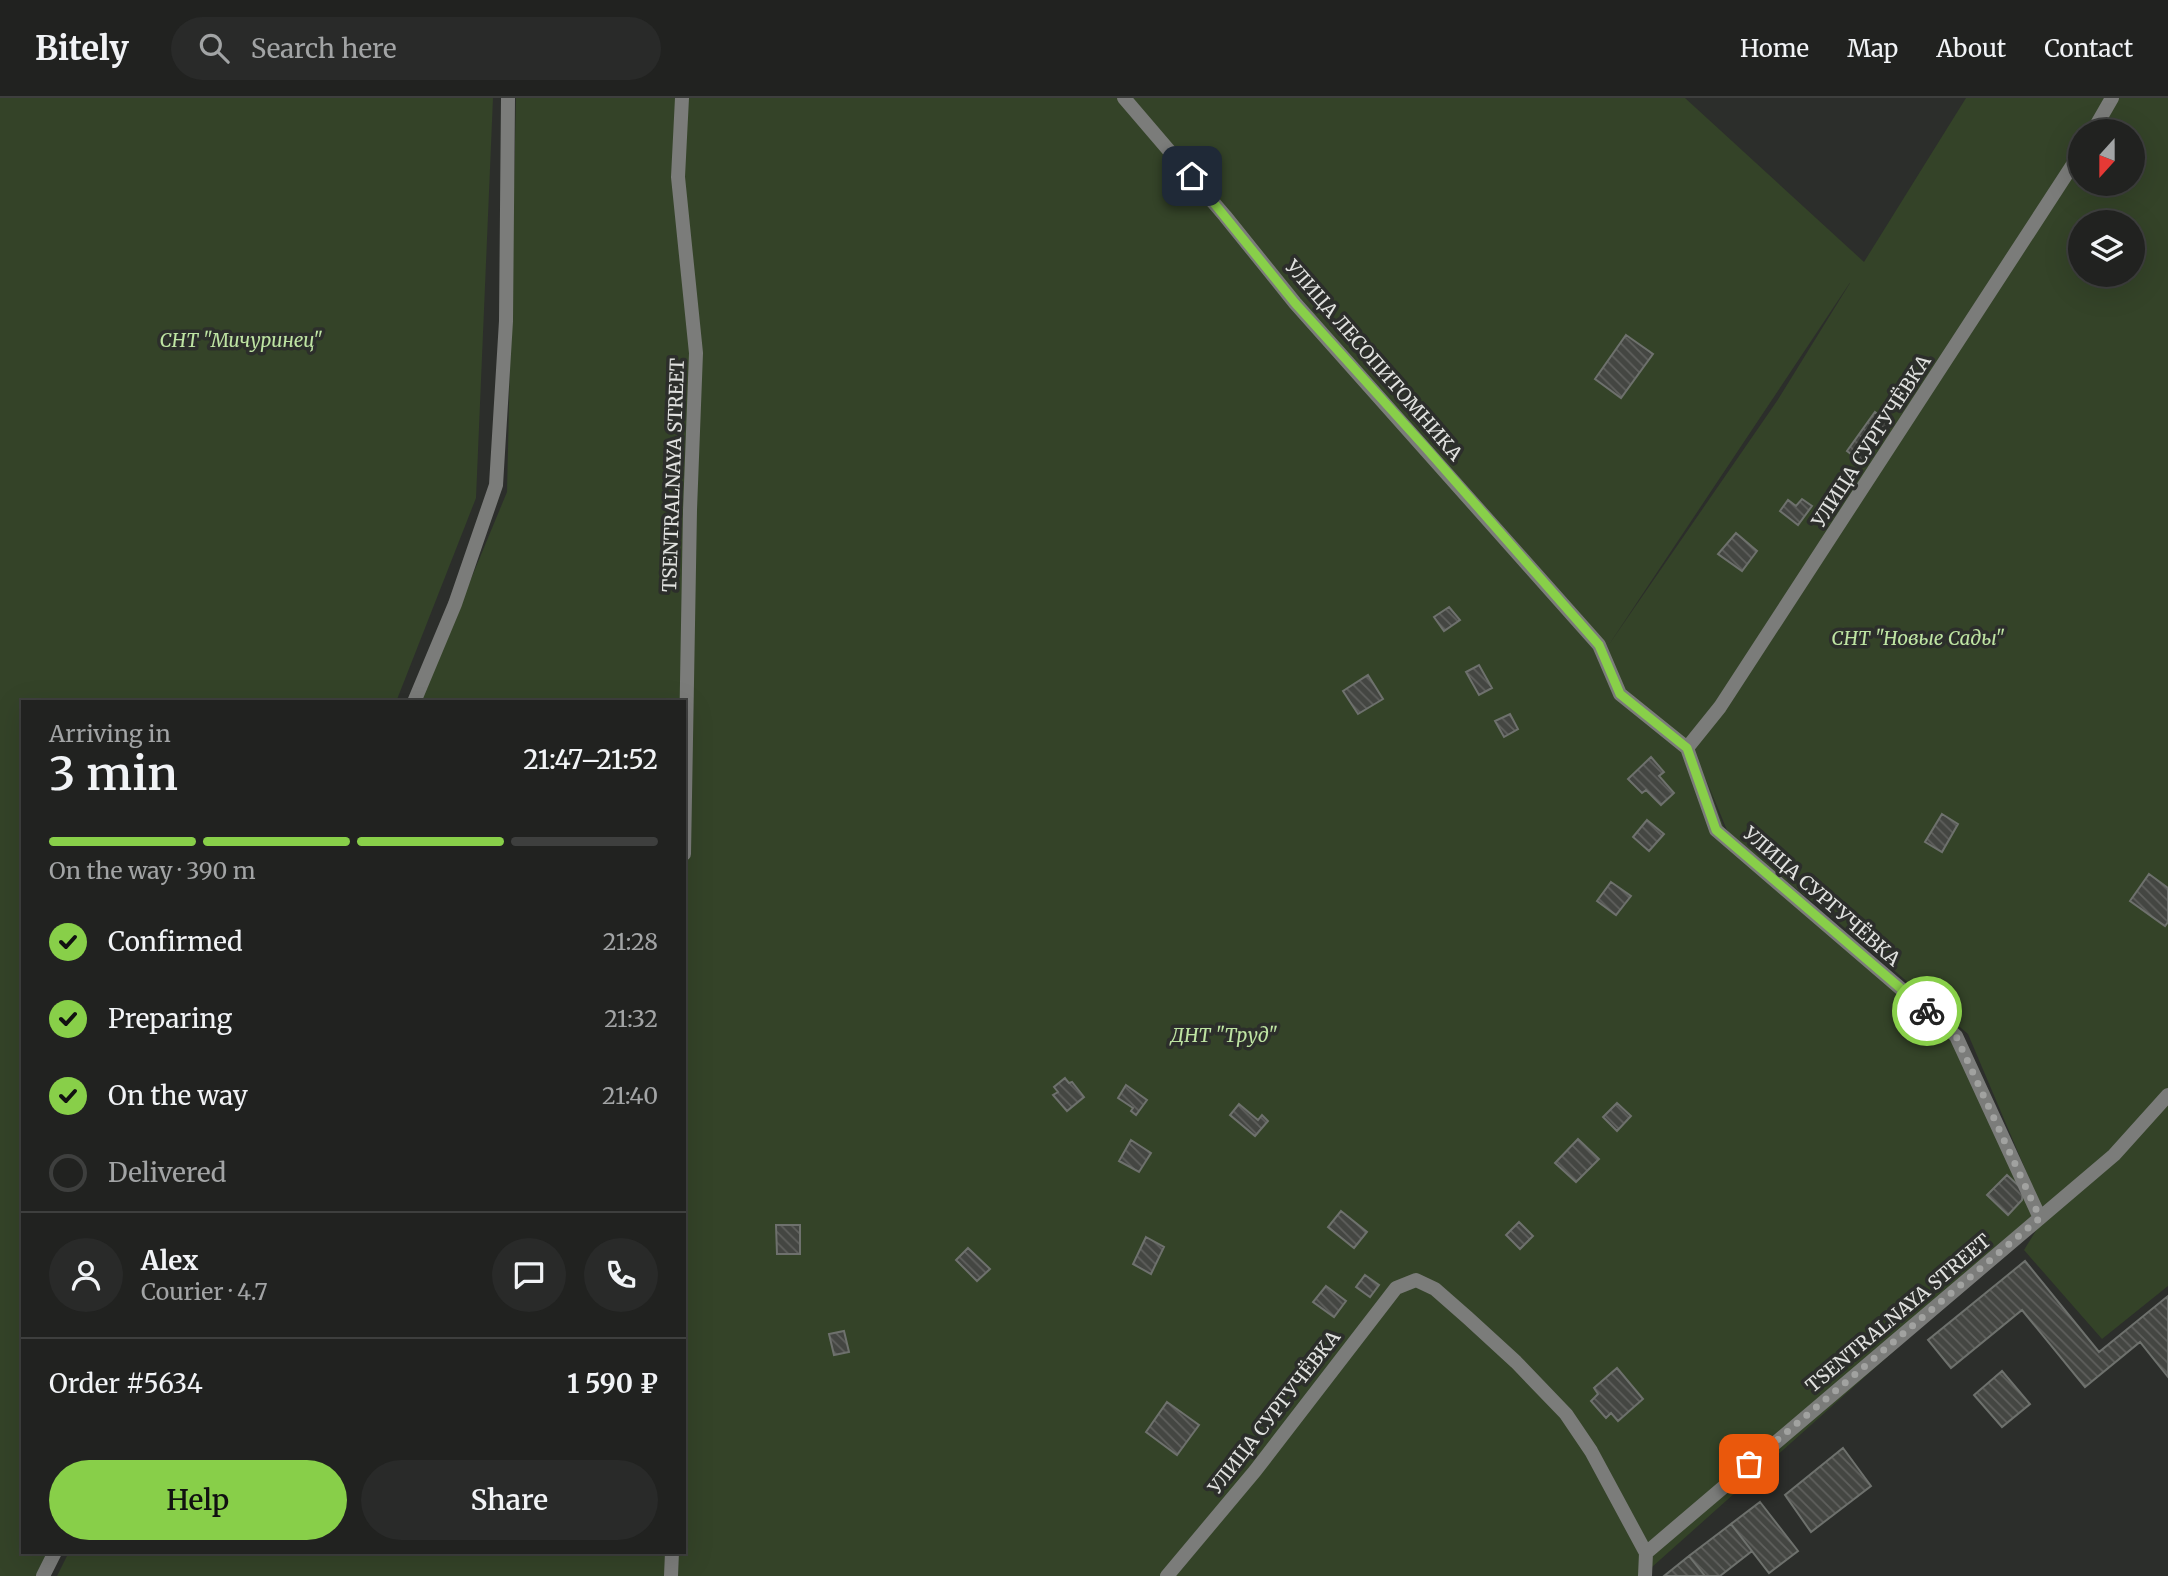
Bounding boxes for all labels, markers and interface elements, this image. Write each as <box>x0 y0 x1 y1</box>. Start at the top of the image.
search box <box>171 17 661 80</box>
text: Bitely <box>35 28 129 69</box>
icon: search <box>195 29 233 67</box>
text: Search here <box>251 32 397 65</box>
text: Home <box>1740 33 1809 64</box>
text: Map <box>1847 33 1898 64</box>
text: About <box>1936 33 2006 64</box>
text: Contact <box>2044 33 2133 64</box>
north arrow <box>2068 119 2146 196</box>
map controls <box>2068 119 2145 287</box>
pin <box>1162 146 1222 206</box>
icon: home <box>1173 157 1211 195</box>
button: layers <box>2068 210 2145 287</box>
street label: УЛИЦА ЛЕСОПИТОМНИКА <box>1280 254 1468 466</box>
park label: СНТ "Мичуринец" <box>159 328 323 352</box>
street label: УЛИЦА СУРГУЧЁВКА <box>1806 350 1936 533</box>
street label: TSENTRALNAYA STREET <box>657 358 689 592</box>
park label: СНТ "Новые Сады" <box>1831 626 2005 650</box>
text: Arriving in <box>49 719 171 748</box>
text: 21:47–21:52 <box>523 743 658 776</box>
text: 3 min <box>49 745 178 803</box>
street label: УЛИЦА СУРГУЧЁВКА <box>1738 820 1906 971</box>
text: On the way · 390 m <box>49 856 256 885</box>
icon: check <box>49 923 87 961</box>
text: Confirmed <box>108 925 243 958</box>
text: 21:28 <box>603 927 658 956</box>
courier <box>1892 976 1962 1046</box>
icon: bike <box>1908 992 1946 1030</box>
icon: check <box>49 1000 87 1038</box>
text: Preparing <box>108 1002 232 1035</box>
text: 21:32 <box>604 1004 658 1033</box>
park label: ДНТ "Труд" <box>1169 1023 1278 1047</box>
icon: check <box>49 1077 87 1115</box>
text: On the way <box>108 1079 248 1112</box>
text: 21:40 <box>602 1081 658 1110</box>
text: Delivered <box>108 1156 227 1189</box>
street label: TSENTRALNAYA STREET <box>1801 1229 1995 1397</box>
button: person <box>49 1238 123 1312</box>
button: chat <box>492 1238 566 1312</box>
button: phone <box>584 1238 658 1312</box>
text: Alex <box>141 1244 198 1277</box>
text: Courier · 4.7 <box>141 1277 268 1306</box>
street label: УЛИЦА СУРГУЧЁВКА <box>1202 1325 1346 1499</box>
text: Order #5634 <box>49 1367 203 1400</box>
text: 1 590 ₽ <box>567 1367 658 1400</box>
pin <box>1719 1434 1779 1494</box>
icon: bag <box>1730 1445 1768 1483</box>
button: Help <box>49 1460 347 1540</box>
button: Share <box>361 1460 658 1540</box>

